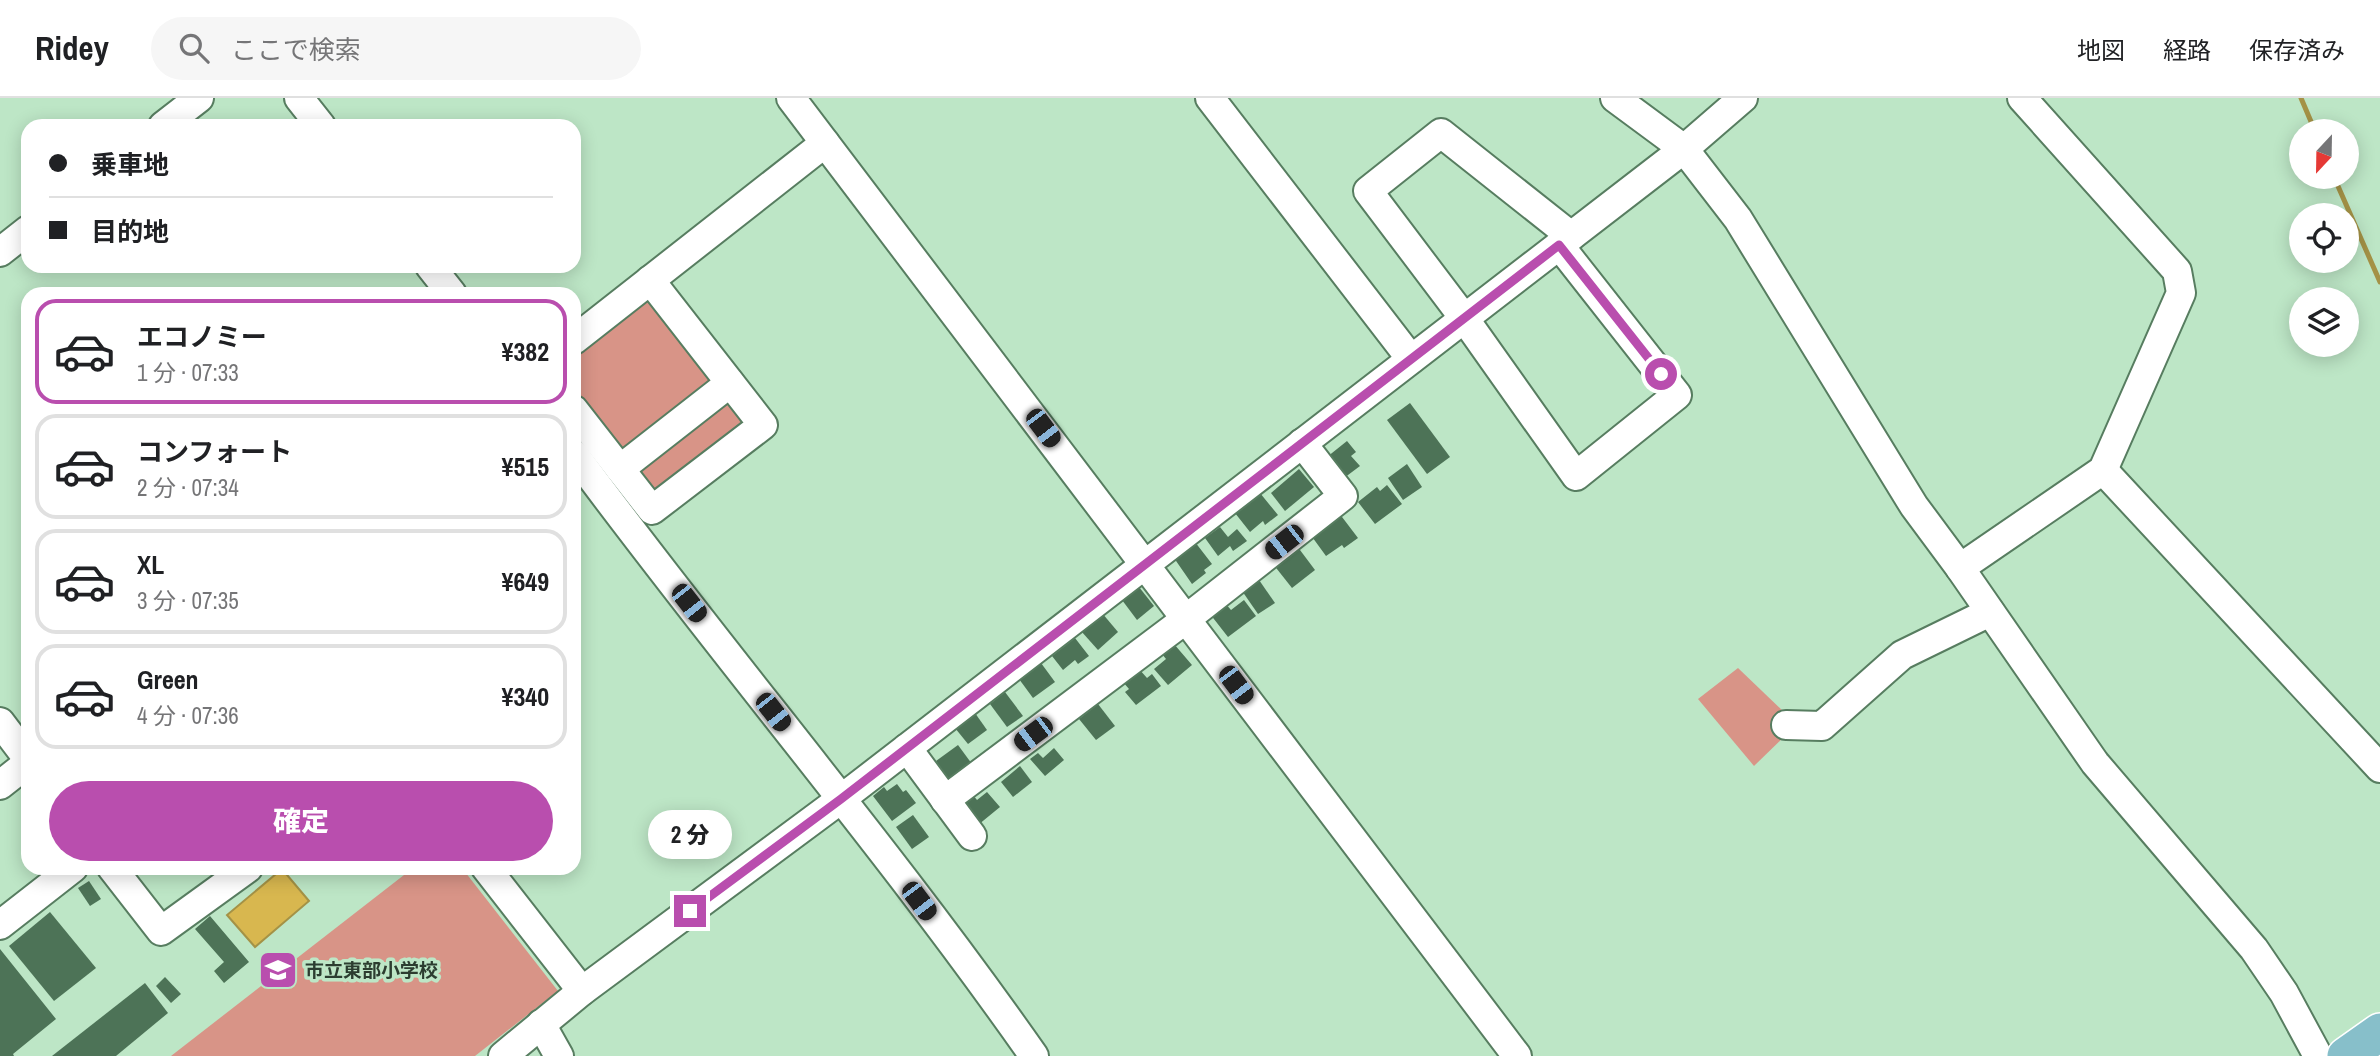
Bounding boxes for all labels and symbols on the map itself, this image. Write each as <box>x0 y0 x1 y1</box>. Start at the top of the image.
north arrow <box>2289 119 2359 189</box>
route start <box>1645 358 1677 390</box>
car <box>1022 405 1065 451</box>
car <box>1261 521 1308 563</box>
car <box>668 580 711 626</box>
car <box>1215 662 1258 708</box>
car <box>752 689 795 735</box>
car <box>1010 713 1057 755</box>
callout: 2 分 <box>648 810 732 858</box>
car <box>898 878 941 924</box>
route end <box>674 895 706 927</box>
school or university icon: 市立東部小学校 <box>257 949 299 991</box>
place label: 市立東部小学校 <box>305 957 438 983</box>

